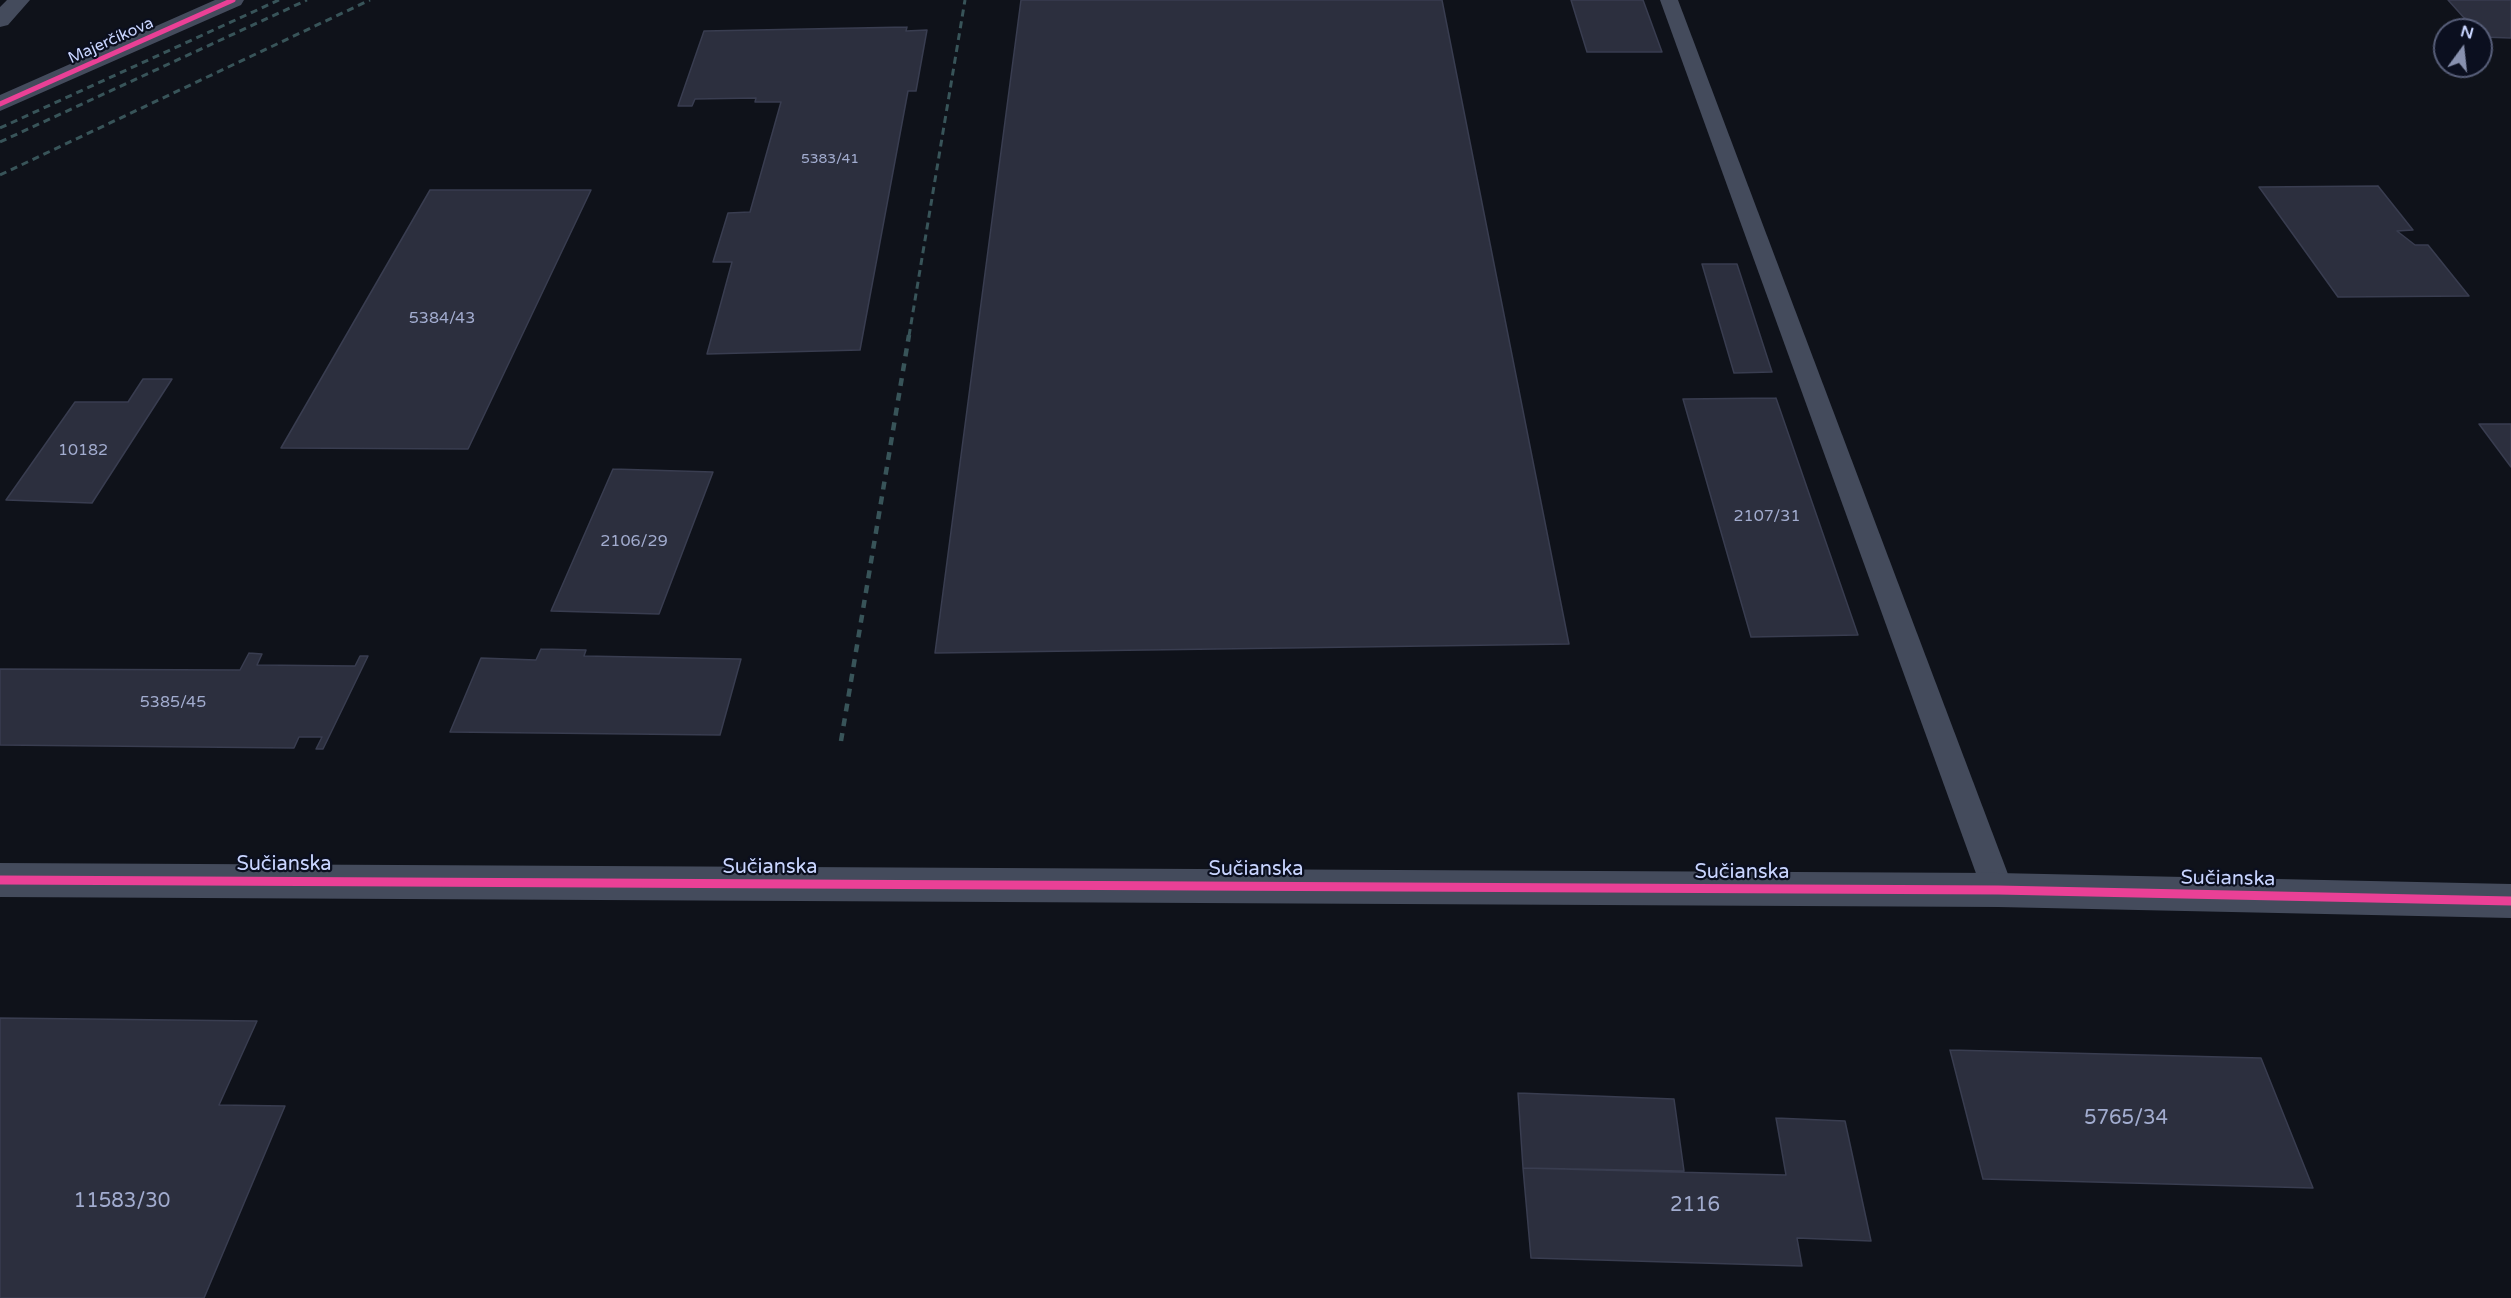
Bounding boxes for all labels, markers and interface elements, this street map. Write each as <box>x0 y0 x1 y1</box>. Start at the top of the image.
street label: Majerčíkova <box>65 14 157 68</box>
north arrow <box>2433 18 2493 78</box>
text: N <box>2458 21 2476 44</box>
house number: 5383/41 <box>801 151 859 167</box>
house number: 5384/43 <box>409 309 475 329</box>
house number: 10182 <box>58 441 108 461</box>
house number: 2107/31 <box>1734 507 1800 527</box>
house number: 2106/29 <box>600 532 668 552</box>
house number: 5385/45 <box>140 693 206 713</box>
street label: Sučianska <box>237 853 331 877</box>
street label: Sučianska <box>723 856 817 880</box>
street label: Sučianska <box>1209 858 1303 882</box>
street label: Sučianska <box>1695 861 1789 885</box>
street label: Sučianska <box>2180 866 2276 892</box>
house number: 5765/34 <box>2084 1107 2168 1131</box>
house number: 11583/30 <box>74 1190 170 1214</box>
house number: 2116 <box>1670 1194 1720 1218</box>

